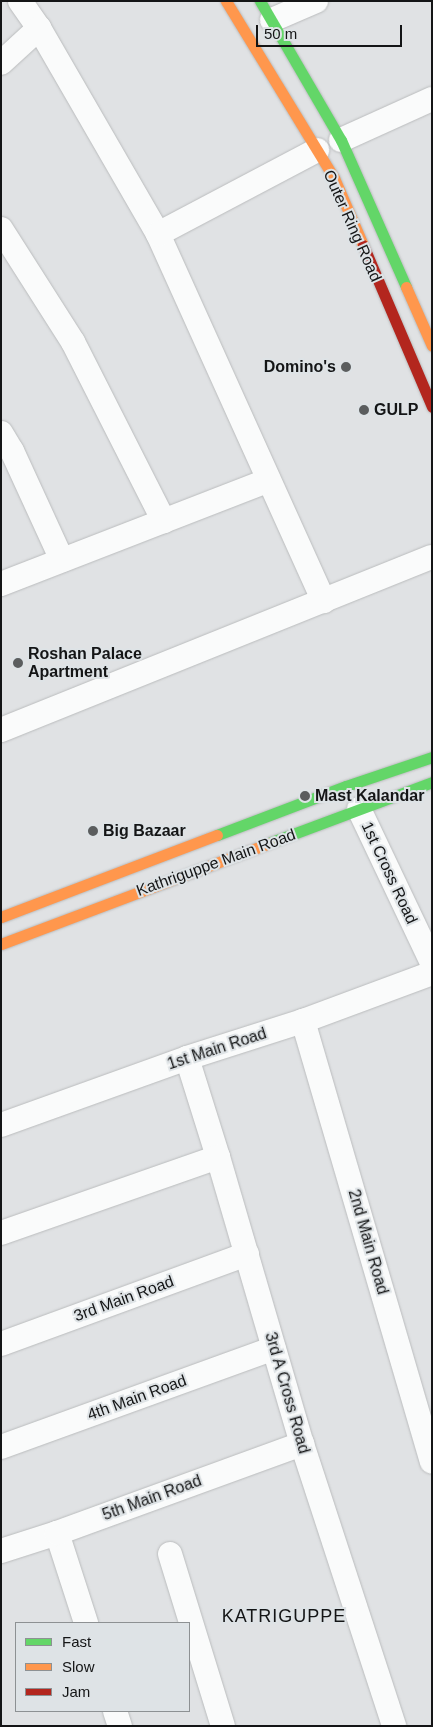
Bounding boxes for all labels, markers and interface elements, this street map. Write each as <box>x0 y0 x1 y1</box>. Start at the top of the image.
scale bar <box>258 15 404 47</box>
text: 50 m <box>264 25 297 42</box>
street label: Outer Ring Road <box>319 167 385 285</box>
place label: Domino's <box>264 357 336 377</box>
marker: Domino's <box>340 361 352 373</box>
place label: GULP <box>374 400 418 420</box>
marker: GULP <box>358 404 370 416</box>
place label: Roshan Palace Apartment <box>28 644 142 682</box>
marker: Roshan Palace Apartment <box>12 657 24 669</box>
place label: Mast Kalandar <box>315 786 424 806</box>
marker: Mast Kalandar <box>299 790 311 802</box>
street label: 1st Cross Road <box>357 819 421 927</box>
place label: Big Bazaar <box>103 821 186 841</box>
marker: Big Bazaar <box>87 825 99 837</box>
street label: Kathriguppe Main Road <box>134 825 298 901</box>
street label: 1st Main Road <box>165 1024 269 1074</box>
street label: 2nd Main Road <box>344 1187 392 1297</box>
street label: 3rd Main Road <box>71 1272 177 1326</box>
street label: 3rd A Cross Road <box>260 1329 314 1457</box>
street label: 4th Main Road <box>85 1371 189 1425</box>
street label: 5th Main Road <box>100 1471 204 1525</box>
district label: KATRIGUPPE <box>220 1605 348 1627</box>
legend <box>15 1622 190 1712</box>
text: Fast <box>62 1633 91 1650</box>
text: Slow <box>62 1658 95 1675</box>
text: Jam <box>62 1683 90 1700</box>

